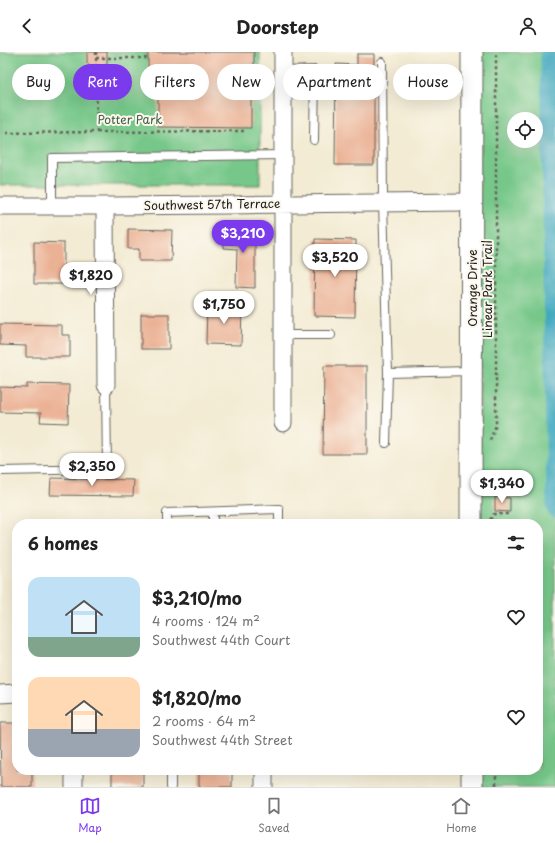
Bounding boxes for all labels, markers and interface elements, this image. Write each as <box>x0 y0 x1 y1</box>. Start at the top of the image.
text: Doorstep <box>236 13 319 40</box>
icon: back <box>16 15 38 37</box>
icon: person <box>517 15 539 37</box>
chip: Buy <box>12 64 65 100</box>
chip: Rent <box>73 64 132 100</box>
chip: Filters <box>140 64 209 100</box>
chip: New <box>217 64 275 100</box>
chip: Apartment <box>283 64 385 100</box>
chip: House <box>393 64 463 100</box>
park label: Potter Park <box>97 110 163 128</box>
map controls <box>507 112 543 148</box>
button: locate <box>507 112 543 148</box>
street label: Southwest 57th Terrace <box>144 194 280 214</box>
pin: $3,210 <box>210 220 276 254</box>
text: $3,210 <box>221 223 265 242</box>
street label: Linear Park Trail <box>478 240 496 338</box>
pin: $3,520 <box>302 244 368 278</box>
text: $3,520 <box>312 247 358 266</box>
street label: Orange Drive <box>463 249 481 327</box>
pin: $1,820 <box>58 262 124 296</box>
text: $1,820 <box>69 265 113 284</box>
pin: $1,750 <box>191 291 257 325</box>
text: $1,750 <box>203 294 245 313</box>
pin: $2,350 <box>59 453 125 487</box>
text: $2,350 <box>68 456 116 475</box>
pin: $1,340 <box>469 470 535 504</box>
text: $1,340 <box>479 473 525 492</box>
text: 6 homes <box>28 530 98 556</box>
icon: filters <box>505 532 527 554</box>
text: $3,210/mo <box>152 585 242 611</box>
icon: home <box>60 593 108 641</box>
icon: heart <box>505 606 527 628</box>
text: 4 rooms · 124 m² <box>152 611 260 630</box>
text: Southwest 44th Court <box>152 630 290 649</box>
text: $1,820/mo <box>152 685 241 711</box>
icon: home <box>60 693 108 741</box>
icon: heart <box>505 706 527 728</box>
text: 2 rooms · 64 m² <box>152 711 256 730</box>
text: Southwest 44th Street <box>152 730 293 749</box>
tab: Map <box>78 795 102 836</box>
tab: Saved <box>258 795 290 836</box>
tab: Home <box>446 795 477 836</box>

